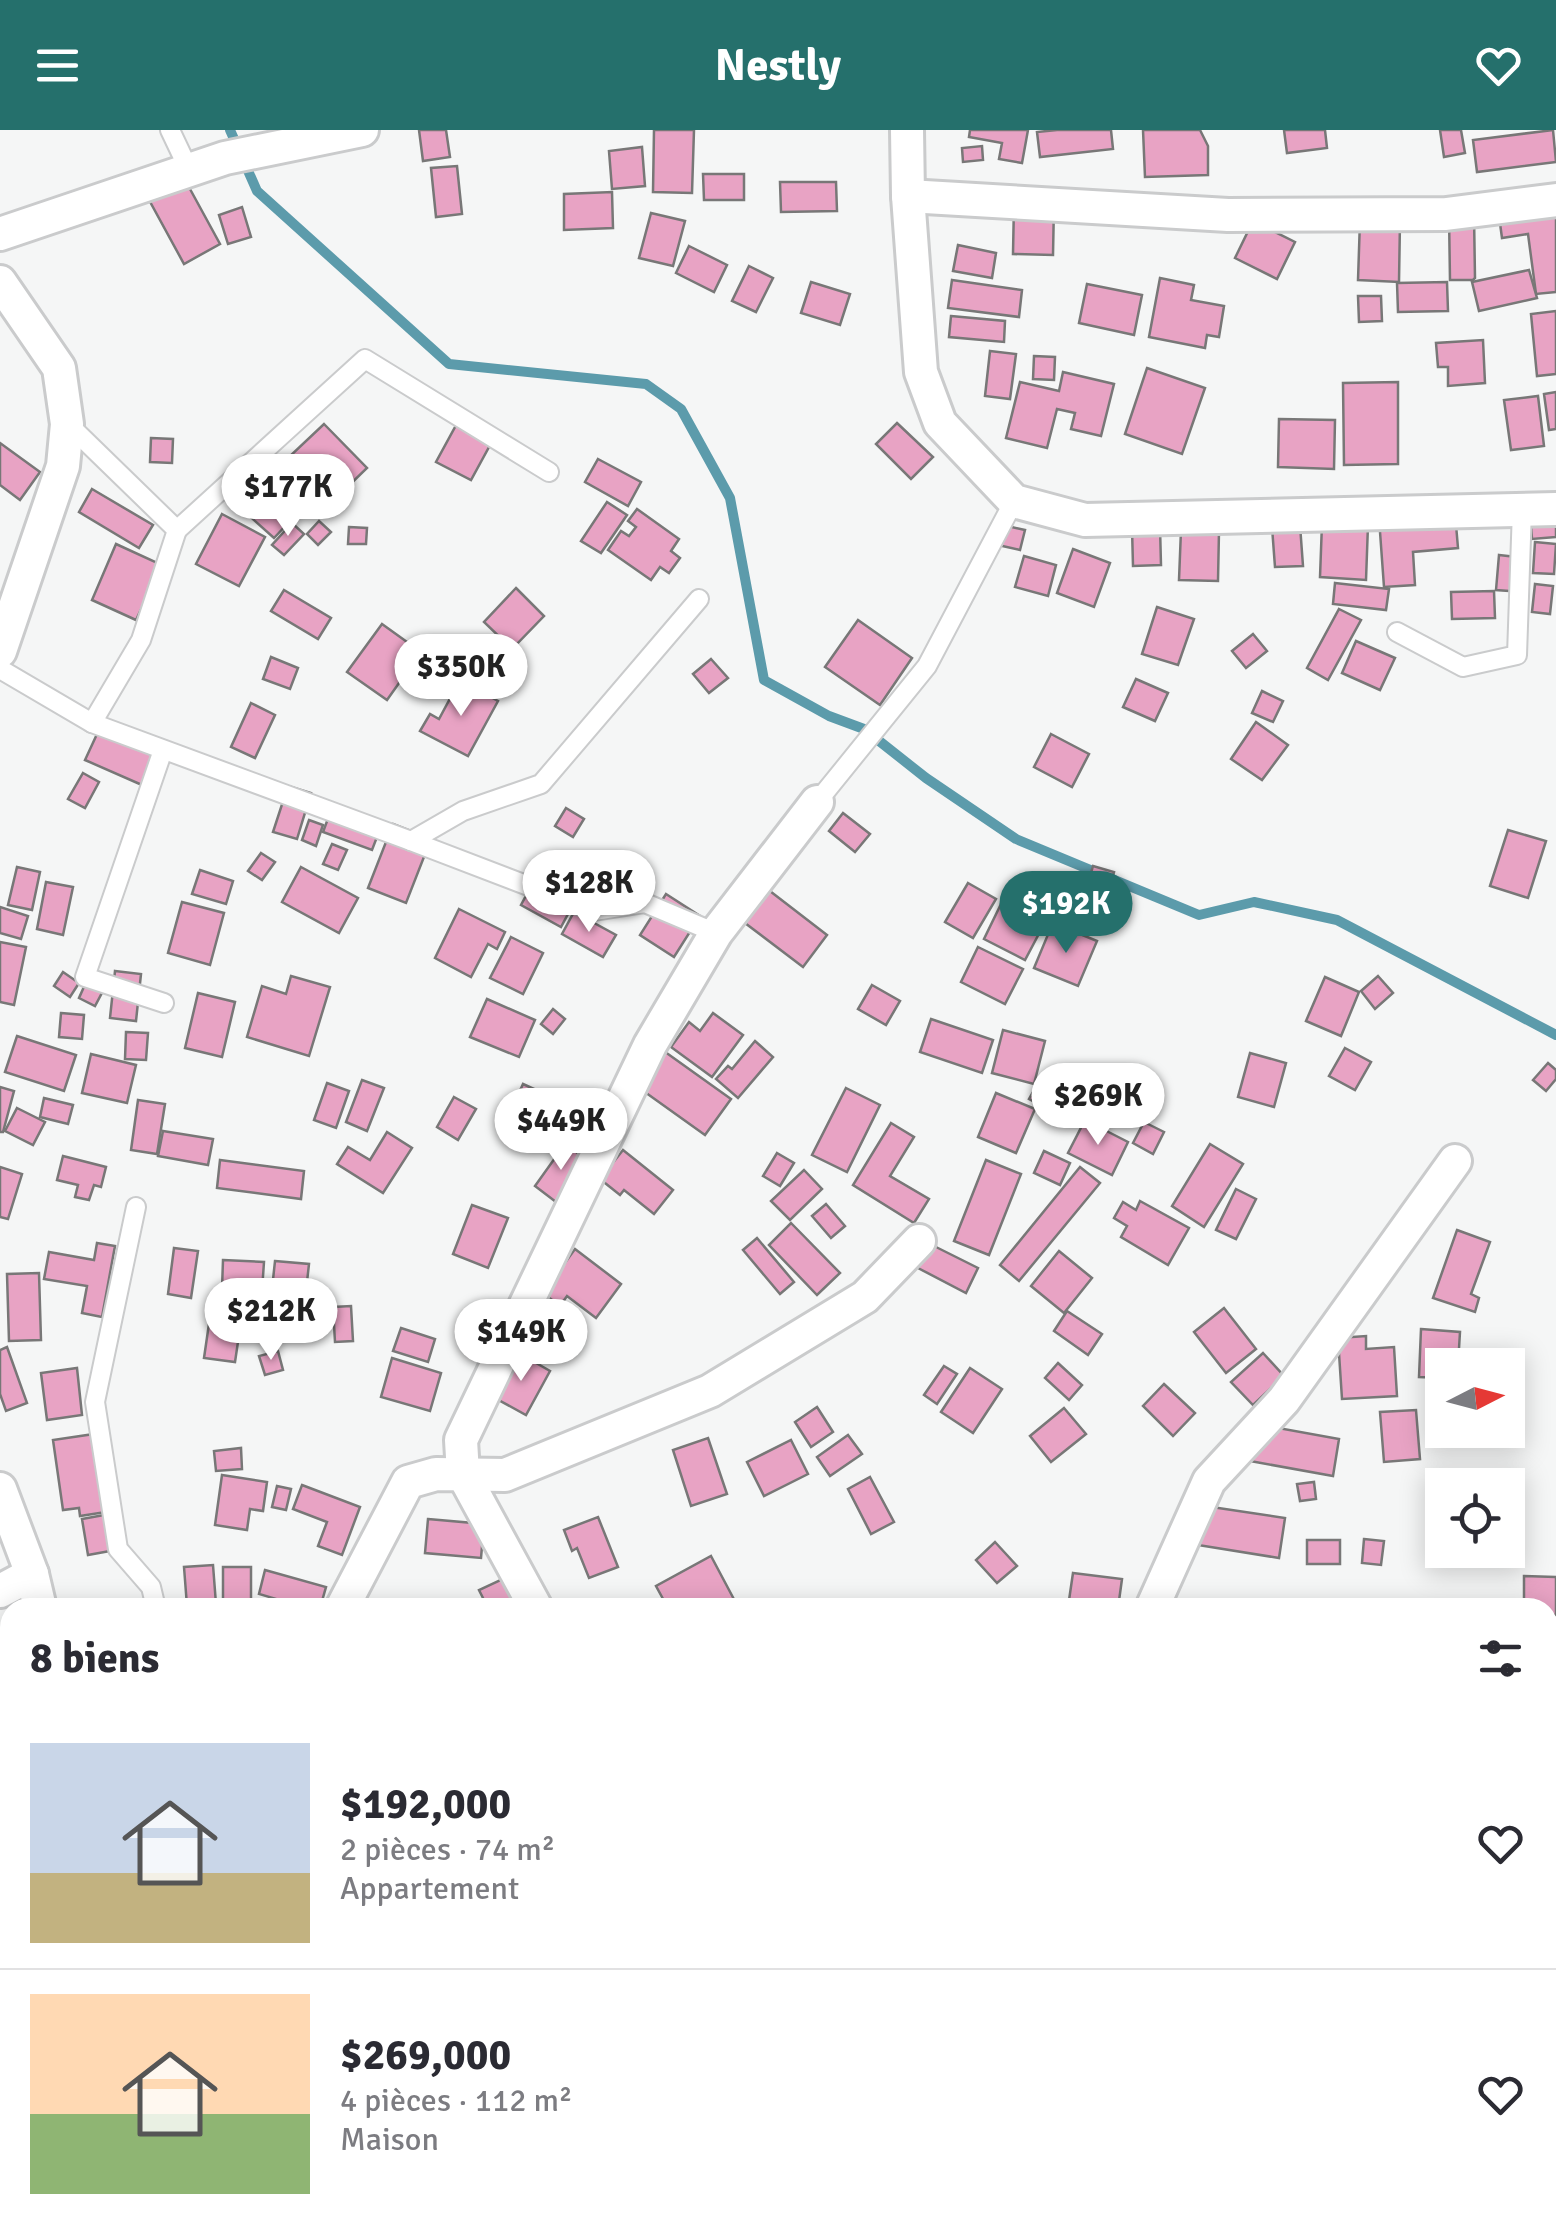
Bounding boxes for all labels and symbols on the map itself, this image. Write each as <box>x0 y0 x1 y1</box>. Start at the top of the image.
pin: $177K <box>218 454 358 539</box>
pin: $350K <box>391 634 531 719</box>
pin: $128K <box>519 850 659 935</box>
pin: $192K <box>996 871 1136 956</box>
pin: $269K <box>1028 1063 1168 1148</box>
pin: $449K <box>491 1088 631 1173</box>
pin: $212K <box>201 1278 341 1363</box>
pin: $149K <box>451 1299 591 1384</box>
north arrow <box>1425 1348 1525 1448</box>

